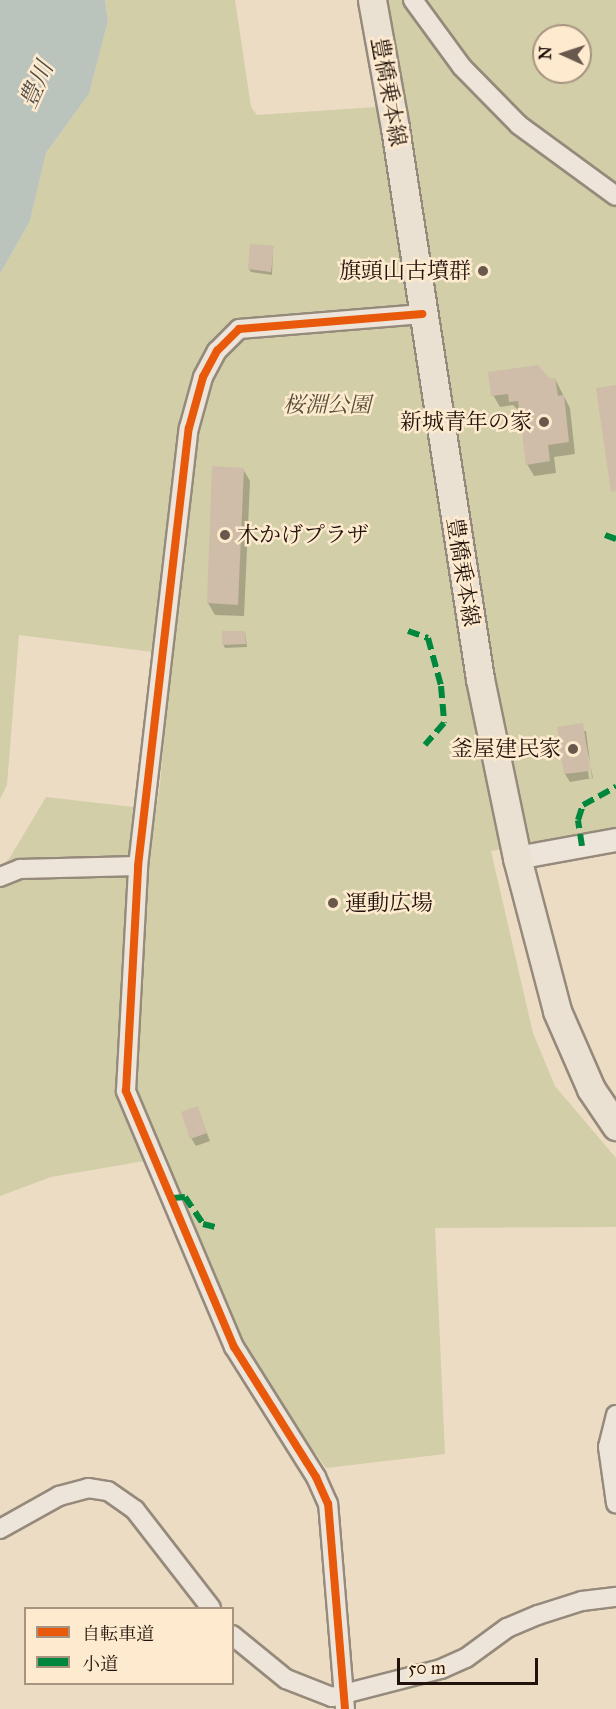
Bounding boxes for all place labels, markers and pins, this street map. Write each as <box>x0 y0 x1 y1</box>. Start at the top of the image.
place label: 旗頭山古墳群 <box>339 258 471 284</box>
marker: 旗頭山古墳群 <box>476 264 490 278</box>
place label: 新城青年の家 <box>400 409 532 435</box>
marker: 新城青年の家 <box>537 415 551 429</box>
place label: 木かげプラザ <box>237 522 369 548</box>
marker: 木かげプラザ <box>218 528 232 542</box>
place label: 釜屋建民家 <box>451 736 561 762</box>
marker: 釜屋建民家 <box>566 742 580 756</box>
place label: 運動広場 <box>345 890 433 916</box>
marker: 運動広場 <box>326 896 340 910</box>

